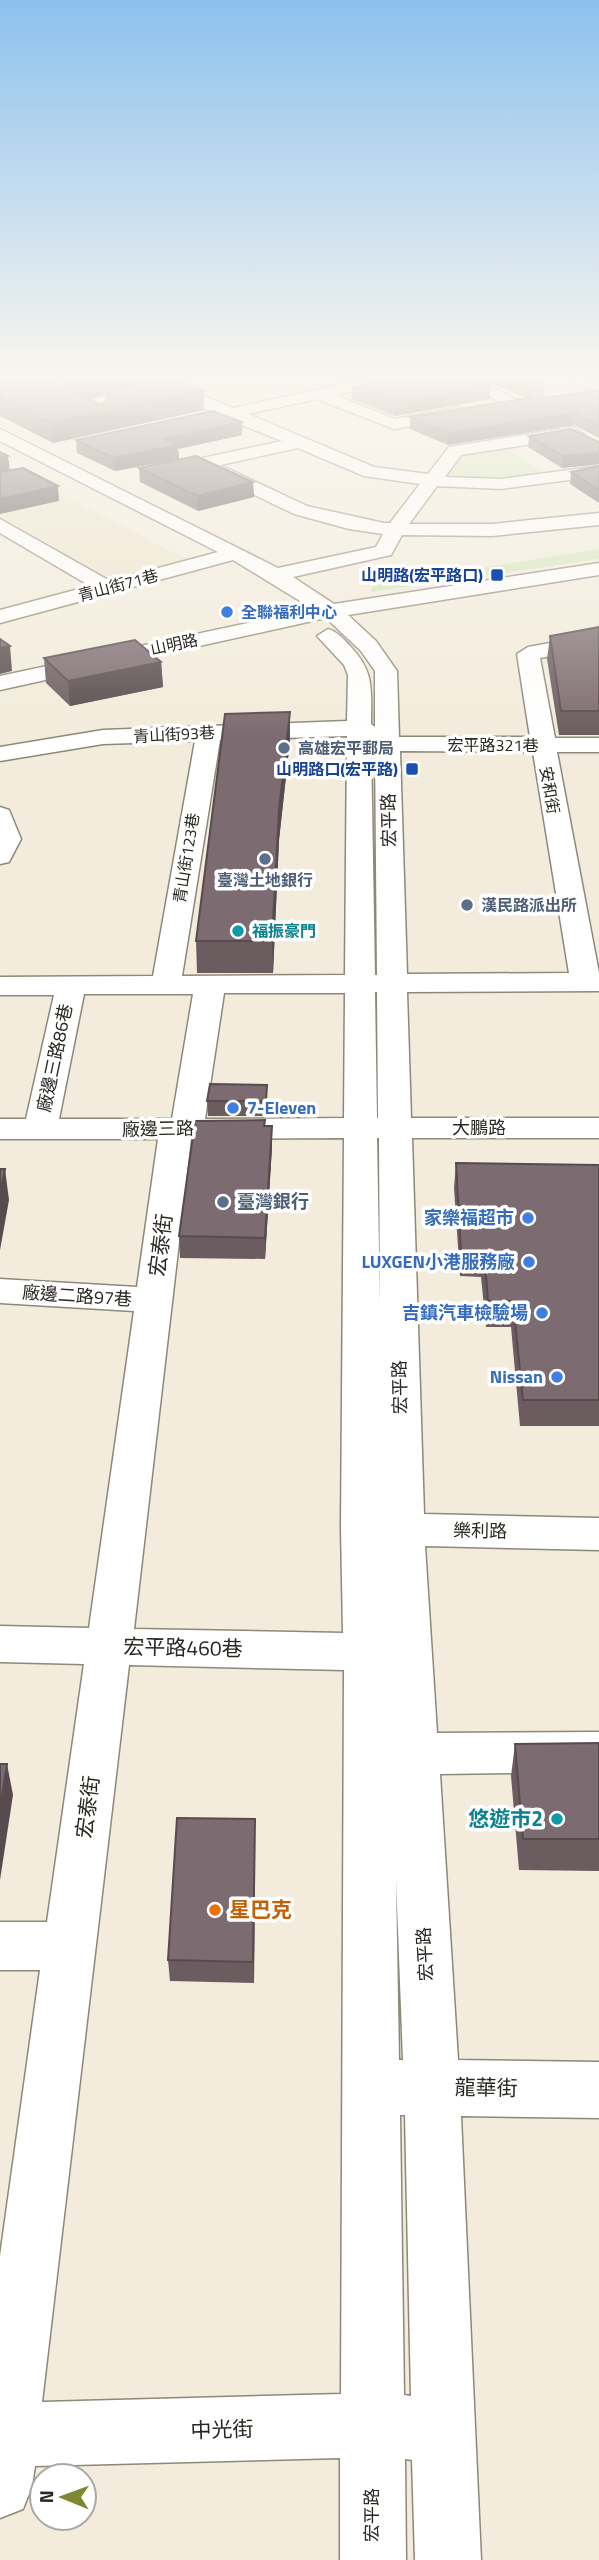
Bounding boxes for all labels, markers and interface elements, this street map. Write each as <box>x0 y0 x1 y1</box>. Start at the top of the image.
street label: 青山街71巷 <box>75 563 161 607</box>
place label: 山明路(宏平路口) <box>361 563 483 587</box>
marker: 山明路(宏平路口) <box>489 567 505 583</box>
place label: 全聯福利中心 <box>241 600 337 624</box>
marker: 全聯福利中心 <box>219 604 235 620</box>
street label: 山明路 <box>148 627 200 661</box>
street label: 青山街93巷 <box>132 720 216 748</box>
street label: 宏平路321巷 <box>448 733 538 757</box>
place label: 高雄宏平郵局 <box>298 736 394 760</box>
marker: 高雄宏平郵局 <box>276 740 292 756</box>
place label: 山明路口(宏平路) <box>276 757 398 781</box>
marker: 山明路口(宏平路) <box>404 761 420 777</box>
street label: 安和街 <box>534 764 566 816</box>
street label: 宏平路 <box>375 793 402 847</box>
street label: 青山街123巷 <box>167 811 205 905</box>
marker: 臺灣土地銀行 <box>257 851 273 867</box>
place label: 臺灣土地銀行 <box>217 868 313 892</box>
place label: 漢民路派出所 <box>481 893 577 917</box>
marker: 漢民路派出所 <box>459 897 475 913</box>
place label: 福振豪門 <box>252 919 316 943</box>
marker: 福振豪門 <box>230 923 246 939</box>
street label: 廠邊三路86巷 <box>30 1001 79 1115</box>
place label: 7-Eleven <box>247 1094 316 1121</box>
marker: 7-Eleven <box>225 1100 241 1116</box>
street label: 廠邊三路 <box>122 1114 194 1143</box>
street label: 大鵬路 <box>452 1114 506 1141</box>
place label: 臺灣銀行 <box>237 1188 309 1215</box>
marker: 臺灣銀行 <box>215 1194 231 1210</box>
place label: 家樂福超市 <box>424 1204 514 1231</box>
marker: 家樂福超市 <box>520 1210 536 1226</box>
street label: 宏泰街 <box>140 1212 180 1278</box>
place label: LUXGEN小港服務廠 <box>361 1248 515 1275</box>
marker: LUXGEN小港服務廠 <box>521 1254 537 1270</box>
street label: 廠邊二路97巷 <box>21 1278 133 1313</box>
place label: 吉鎮汽車檢驗場 <box>402 1299 528 1326</box>
marker: 吉鎮汽車檢驗場 <box>534 1305 550 1321</box>
street label: 宏平路 <box>386 1360 413 1414</box>
place label: Nissan <box>490 1363 543 1390</box>
marker: Nissan <box>549 1369 565 1385</box>
street label: 樂利路 <box>453 1517 507 1544</box>
street label: 宏平路460巷 <box>123 1630 243 1664</box>
street label: 宏泰街 <box>67 1774 107 1840</box>
place label: 悠遊市2 <box>468 1802 543 1834</box>
marker: 悠遊市2 <box>549 1811 565 1827</box>
place label: 星巴克 <box>229 1893 292 1925</box>
marker: 星巴克 <box>207 1902 223 1918</box>
street label: 宏平路 <box>410 1926 439 1982</box>
street label: 龍華街 <box>454 2070 518 2104</box>
street label: 中光街 <box>190 2412 254 2446</box>
north arrow <box>28 2462 98 2532</box>
street label: 宏平路 <box>358 2488 385 2542</box>
text: N <box>31 2490 60 2504</box>

